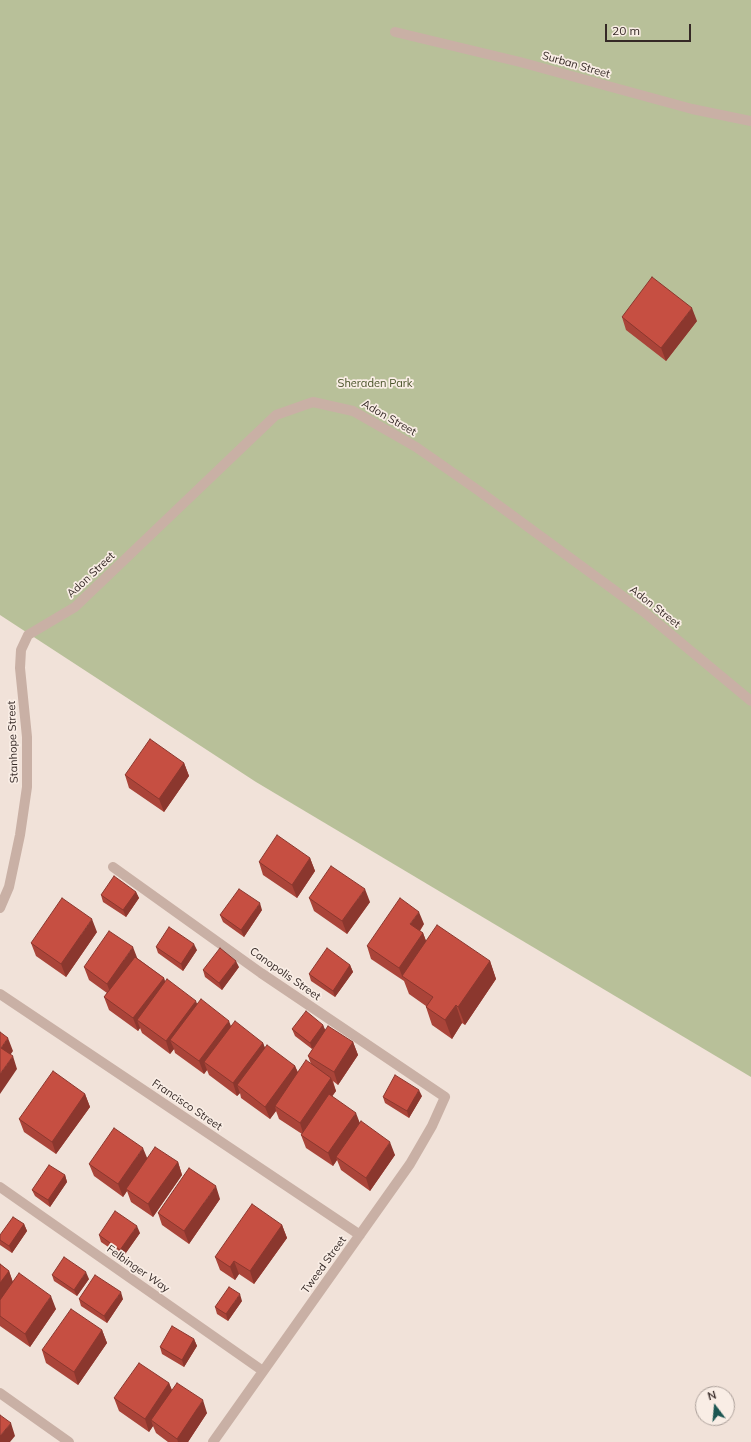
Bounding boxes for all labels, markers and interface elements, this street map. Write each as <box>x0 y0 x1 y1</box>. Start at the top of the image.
scale bar <box>607 16 693 42</box>
text: 20 m <box>612 23 640 38</box>
street label: Surban Street <box>540 49 612 81</box>
park label: Sheraden Park <box>338 377 412 391</box>
street label: Adon Street <box>359 397 419 439</box>
street label: Adon Street <box>64 549 118 601</box>
street label: Adon Street <box>627 583 683 631</box>
street label: Stanhope Street <box>5 701 21 783</box>
street label: Canopolis Street <box>247 945 323 1003</box>
street label: Francisco Street <box>150 1077 224 1133</box>
street label: Tweed Street <box>299 1234 349 1296</box>
street label: Felbinger Way <box>104 1242 172 1296</box>
north arrow <box>695 1386 735 1426</box>
text: N <box>706 1388 718 1403</box>

